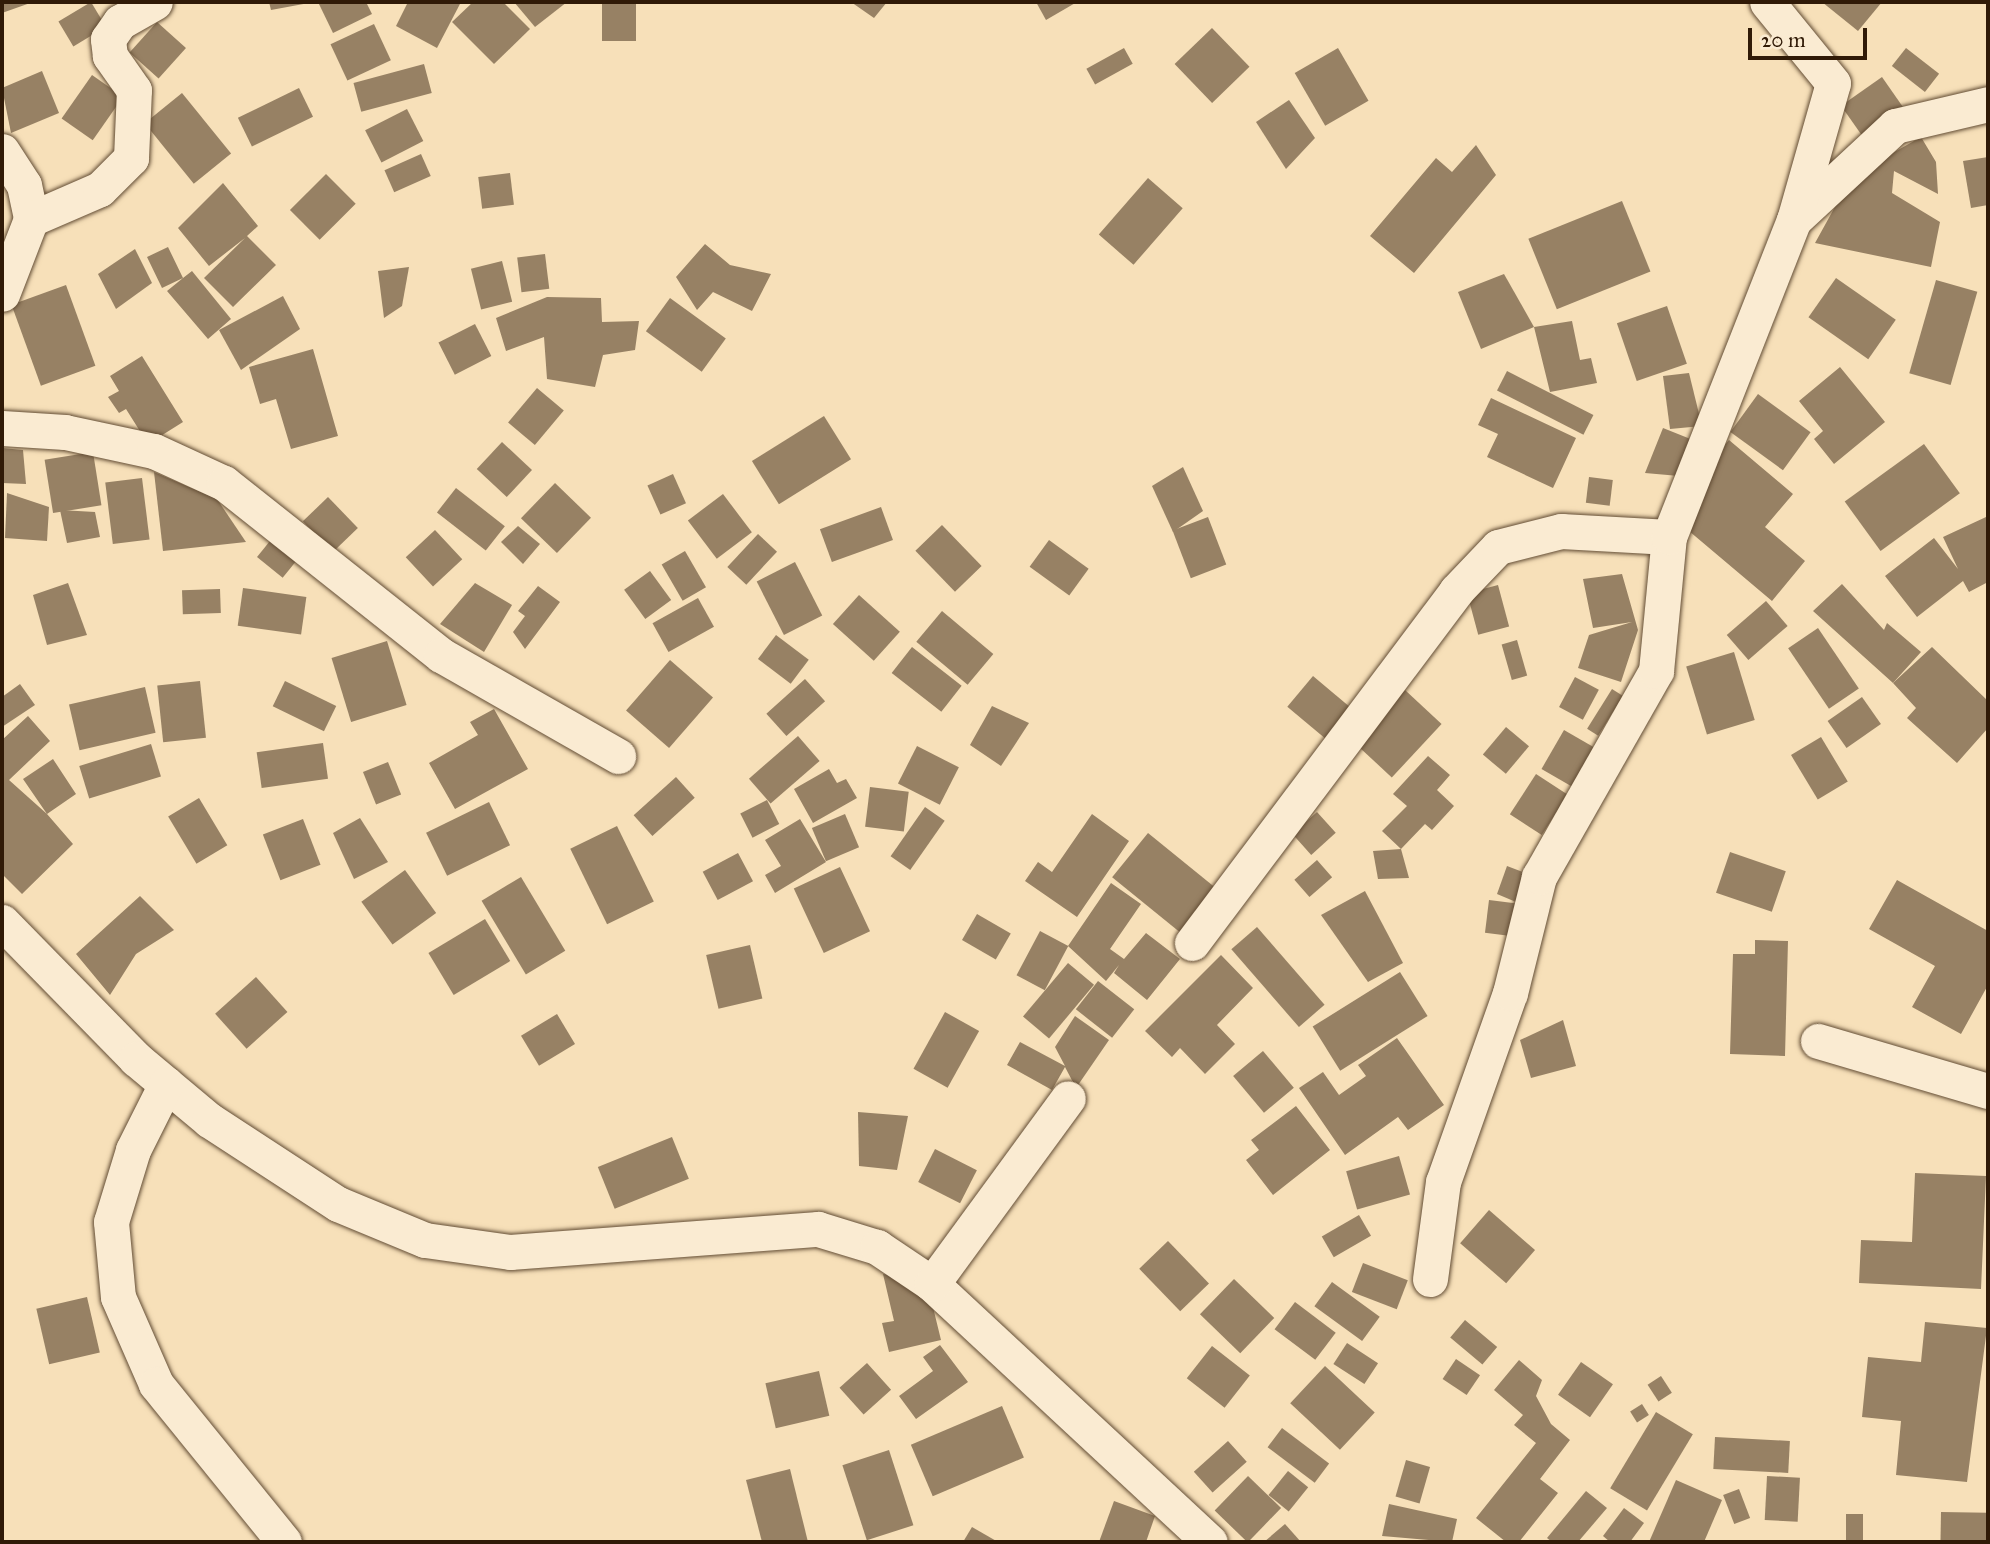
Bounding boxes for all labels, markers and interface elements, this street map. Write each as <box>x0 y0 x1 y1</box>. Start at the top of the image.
scale bar <box>1752 14 1871 58</box>
text: 20 m <box>1761 27 1806 53</box>

